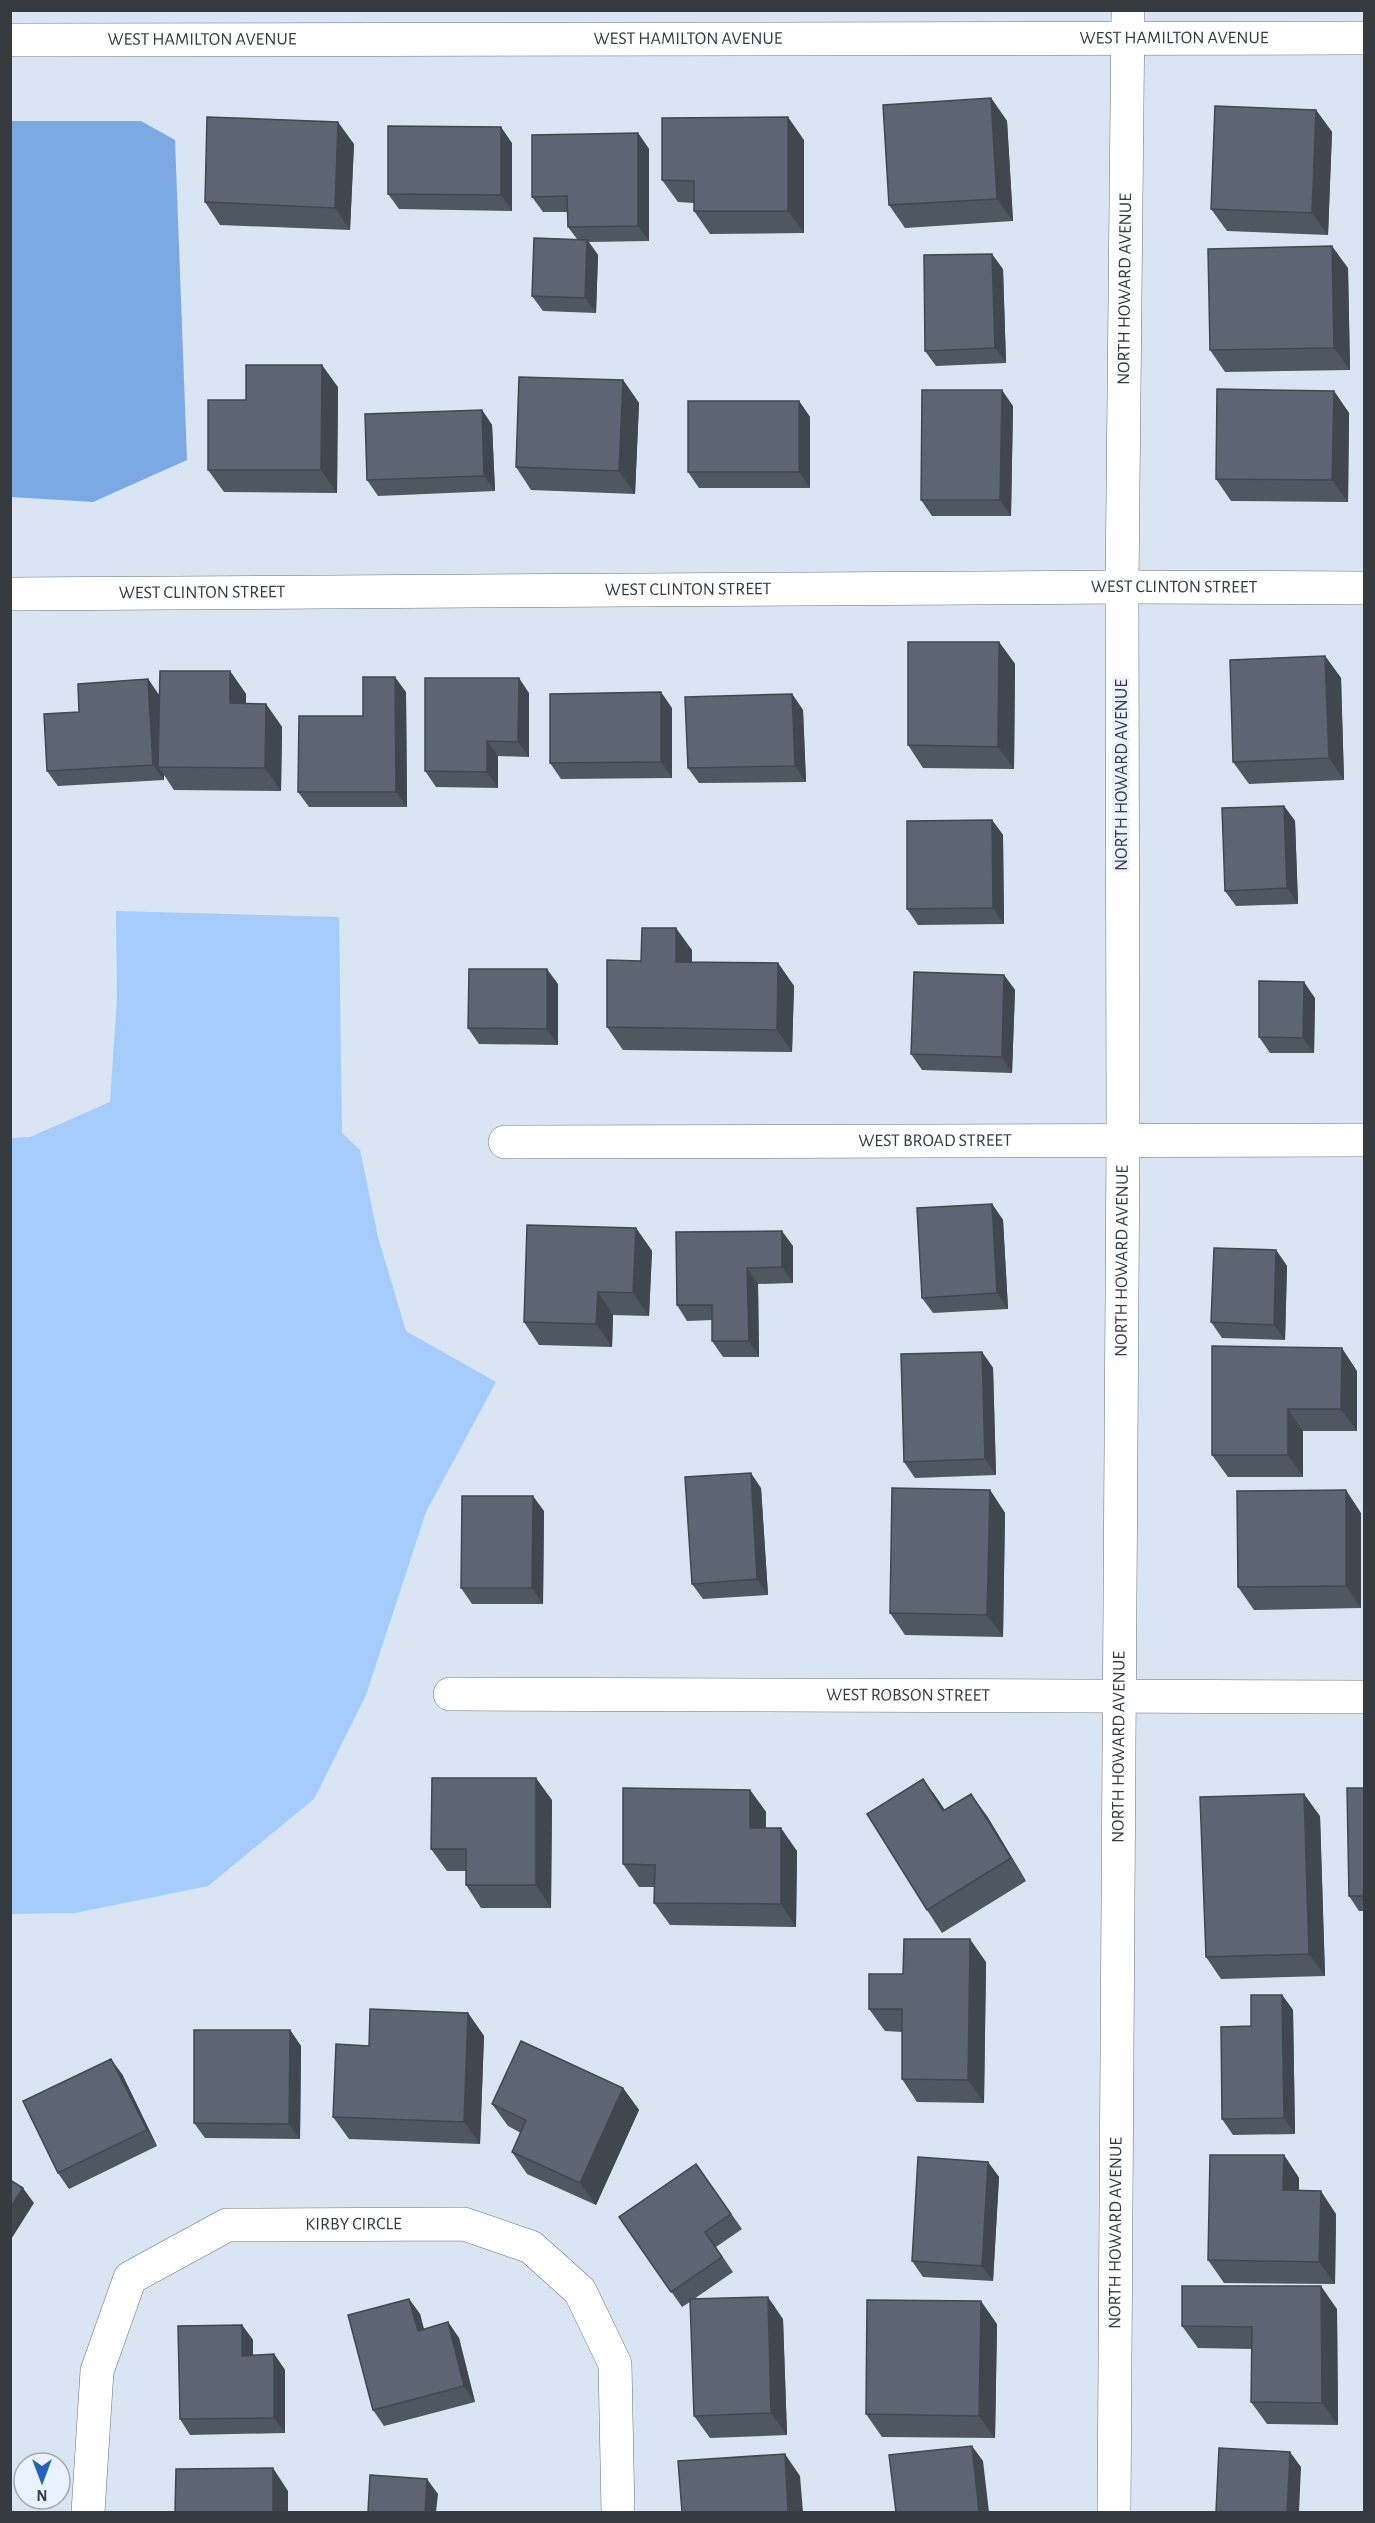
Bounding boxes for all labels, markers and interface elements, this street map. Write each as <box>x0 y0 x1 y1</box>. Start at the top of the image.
street label: WEST HAMILTON AVENUE <box>1079 29 1269 47</box>
street label: WEST HAMILTON AVENUE <box>593 30 783 48</box>
street label: WEST HAMILTON AVENUE <box>107 31 297 49</box>
street label: NORTH HOWARD AVENUE <box>1115 193 1135 385</box>
street label: WEST CLINTON STREET <box>1091 578 1257 597</box>
street label: WEST CLINTON STREET <box>605 580 772 599</box>
street label: WEST CLINTON STREET <box>119 583 286 602</box>
street label: NORTH HOWARD AVENUE <box>1113 679 1131 871</box>
street label: WEST BROAD STREET <box>858 1132 1012 1150</box>
street label: NORTH HOWARD AVENUE <box>1113 1165 1132 1357</box>
street label: NORTH HOWARD AVENUE <box>1109 1651 1129 1843</box>
street label: WEST ROBSON STREET <box>826 1686 990 1705</box>
street label: NORTH HOWARD AVENUE <box>1106 2137 1125 2329</box>
street label: KIRBY CIRCLE <box>305 2215 402 2234</box>
north arrow <box>12 2451 72 2511</box>
text: N <box>36 2487 48 2503</box>

